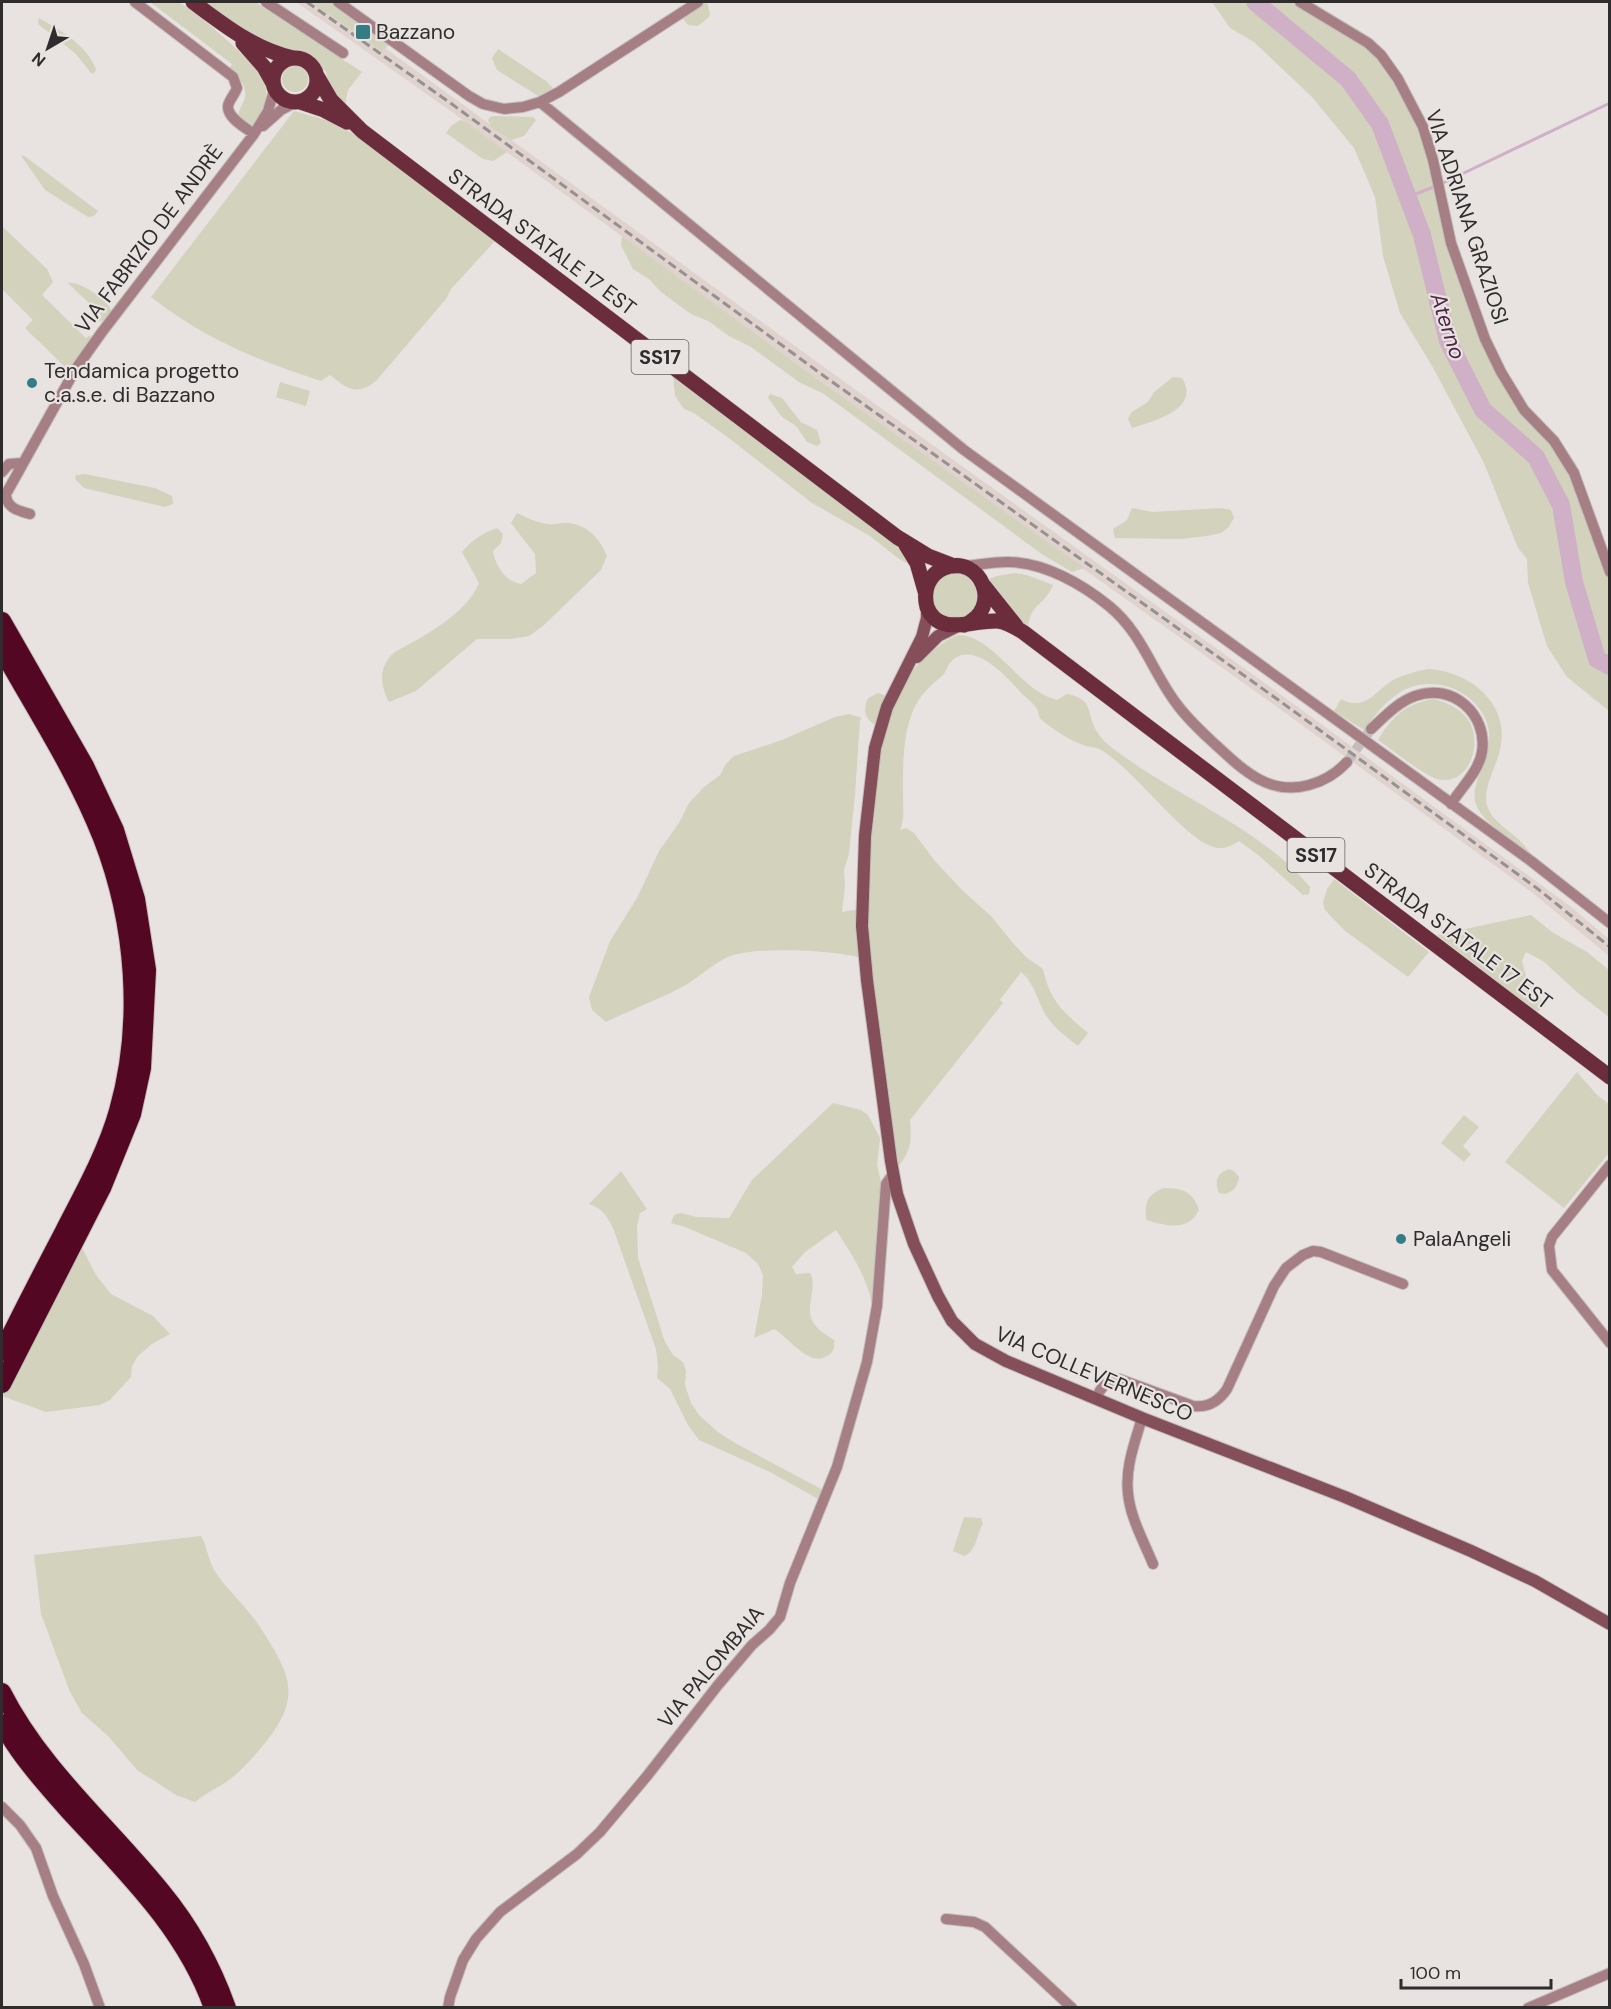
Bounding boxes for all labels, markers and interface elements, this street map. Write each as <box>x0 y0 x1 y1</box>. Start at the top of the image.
north arrow <box>18 18 78 78</box>
place label: Bazzano <box>376 18 455 46</box>
marker: Bazzano <box>354 23 372 41</box>
text: N <box>28 47 50 71</box>
street label: VIA ADRIANA GRAZIOSI <box>1419 106 1515 328</box>
street label: VIA FABRIZIO DE ANDRÈ <box>69 139 229 339</box>
street label: STRADA STATALE 17 EST <box>442 162 642 322</box>
water label: Aterno <box>1423 288 1472 363</box>
road number: SS17 <box>632 340 688 374</box>
place label: Tendamica progetto c.a.s.e. di Bazzano <box>44 357 239 409</box>
marker: Tendamica progetto c.a.s.e. di Bazzano <box>25 376 39 390</box>
road number: SS17 <box>1288 838 1344 872</box>
street label: STRADA STATALE 17 EST <box>1358 856 1558 1016</box>
place label: PalaAngeli <box>1413 1225 1511 1253</box>
marker: PalaAngeli <box>1394 1232 1408 1246</box>
street label: VIA COLLEVERNESCO <box>991 1320 1197 1428</box>
street label: VIA PALOMBAIA <box>652 1600 770 1734</box>
scale bar <box>1401 1952 1551 1990</box>
text: 100 m <box>1410 1961 1461 1985</box>

